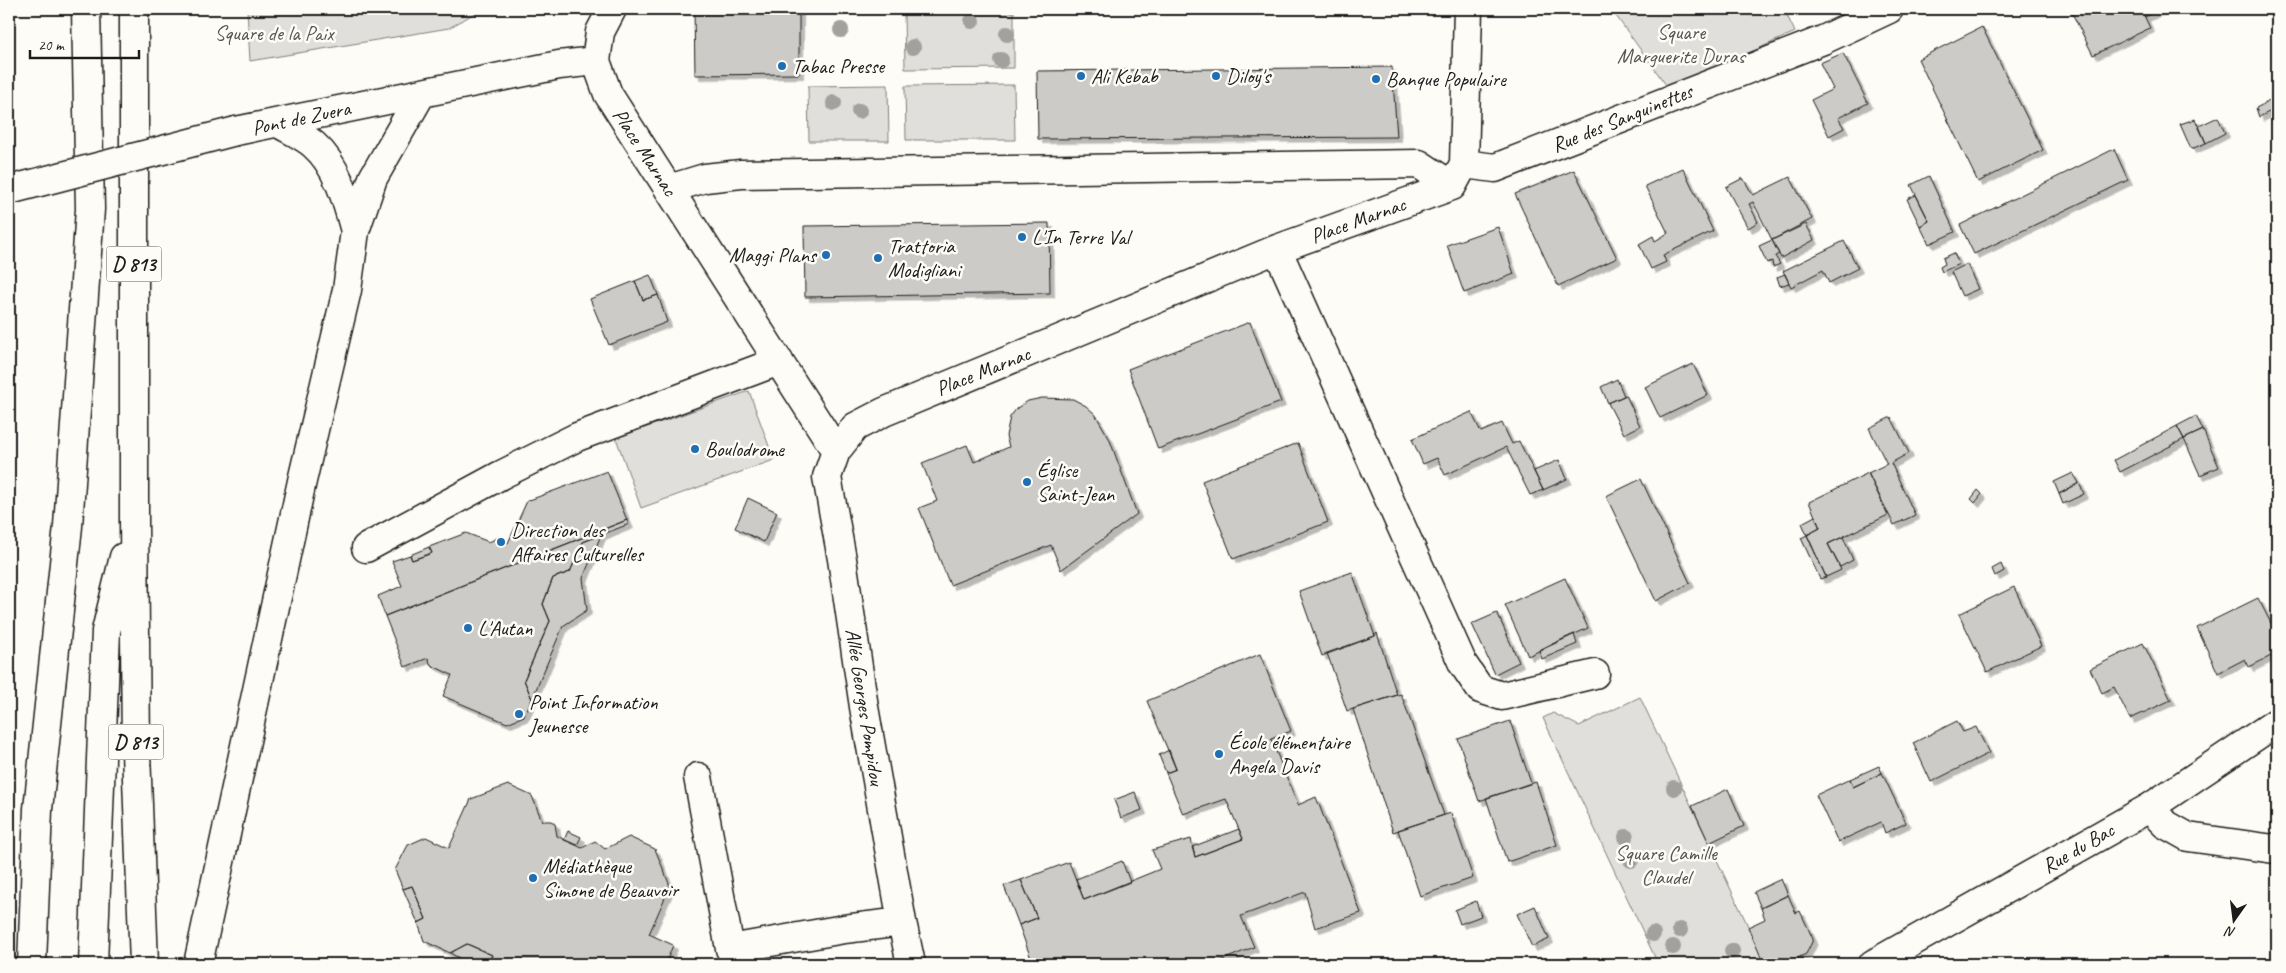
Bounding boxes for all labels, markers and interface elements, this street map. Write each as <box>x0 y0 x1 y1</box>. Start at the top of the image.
park label: Square Marguerite Duras <box>1617 19 1747 69</box>
park label: Square de la Paix <box>214 20 335 46</box>
scale bar <box>30 28 139 60</box>
text: 20 m <box>38 36 65 55</box>
place label: Tabac Presse <box>792 53 886 79</box>
marker: Tabac Presse <box>776 60 788 72</box>
place label: Ali Kebab <box>1091 63 1159 89</box>
place label: Diloy's <box>1226 63 1272 89</box>
place label: Banque Populaire <box>1386 66 1507 92</box>
marker: Ali Kebab <box>1075 70 1087 82</box>
marker: Diloy's <box>1210 70 1222 82</box>
marker: Banque Populaire <box>1370 73 1382 85</box>
street label: Rue des Sanguinettes <box>1548 77 1698 158</box>
street label: Pont de Zuera <box>250 95 354 141</box>
street label: Place Marnac <box>607 103 684 202</box>
street label: Place Marnac <box>1307 190 1411 249</box>
place label: L'In Terre Val <box>1032 224 1133 250</box>
marker: L'In Terre Val <box>1016 231 1028 243</box>
place label: Trattoria Modigliani <box>888 233 963 283</box>
place label: Maggi Plans <box>729 242 818 268</box>
road number: D 813 <box>106 246 162 282</box>
marker: Maggi Plans <box>820 249 832 261</box>
marker: Trattoria Modigliani <box>872 252 884 264</box>
street label: Place Marnac <box>932 340 1035 402</box>
place label: Boulodrome <box>705 436 785 462</box>
marker: Boulodrome <box>689 443 701 455</box>
place label: Église Saint-Jean <box>1037 457 1115 507</box>
marker: Église Saint-Jean <box>1021 476 1033 488</box>
place label: Direction des Affaires Culturelles <box>511 517 645 567</box>
marker: Direction des Affaires Culturelles <box>495 536 507 548</box>
place label: L'Autan <box>478 615 533 641</box>
marker: L'Autan <box>462 622 474 634</box>
street label: Allée Georges Pompidou <box>840 627 890 789</box>
place label: Point Information Jeunesse <box>528 689 658 739</box>
marker: Point Information Jeunesse <box>513 708 525 720</box>
road number: D 813 <box>108 724 164 760</box>
place label: École élémentaire Angela Davis <box>1229 729 1352 779</box>
marker: École élémentaire Angela Davis <box>1213 748 1225 760</box>
street label: Rue du Bac <box>2037 816 2120 879</box>
park label: Square Camille Claudel <box>1615 840 1718 890</box>
place label: Médiathèque Simone de Beauvoir <box>543 853 680 903</box>
marker: Médiathèque Simone de Beauvoir <box>527 872 539 884</box>
north arrow <box>2208 896 2258 946</box>
text: N <box>2222 922 2237 941</box>

